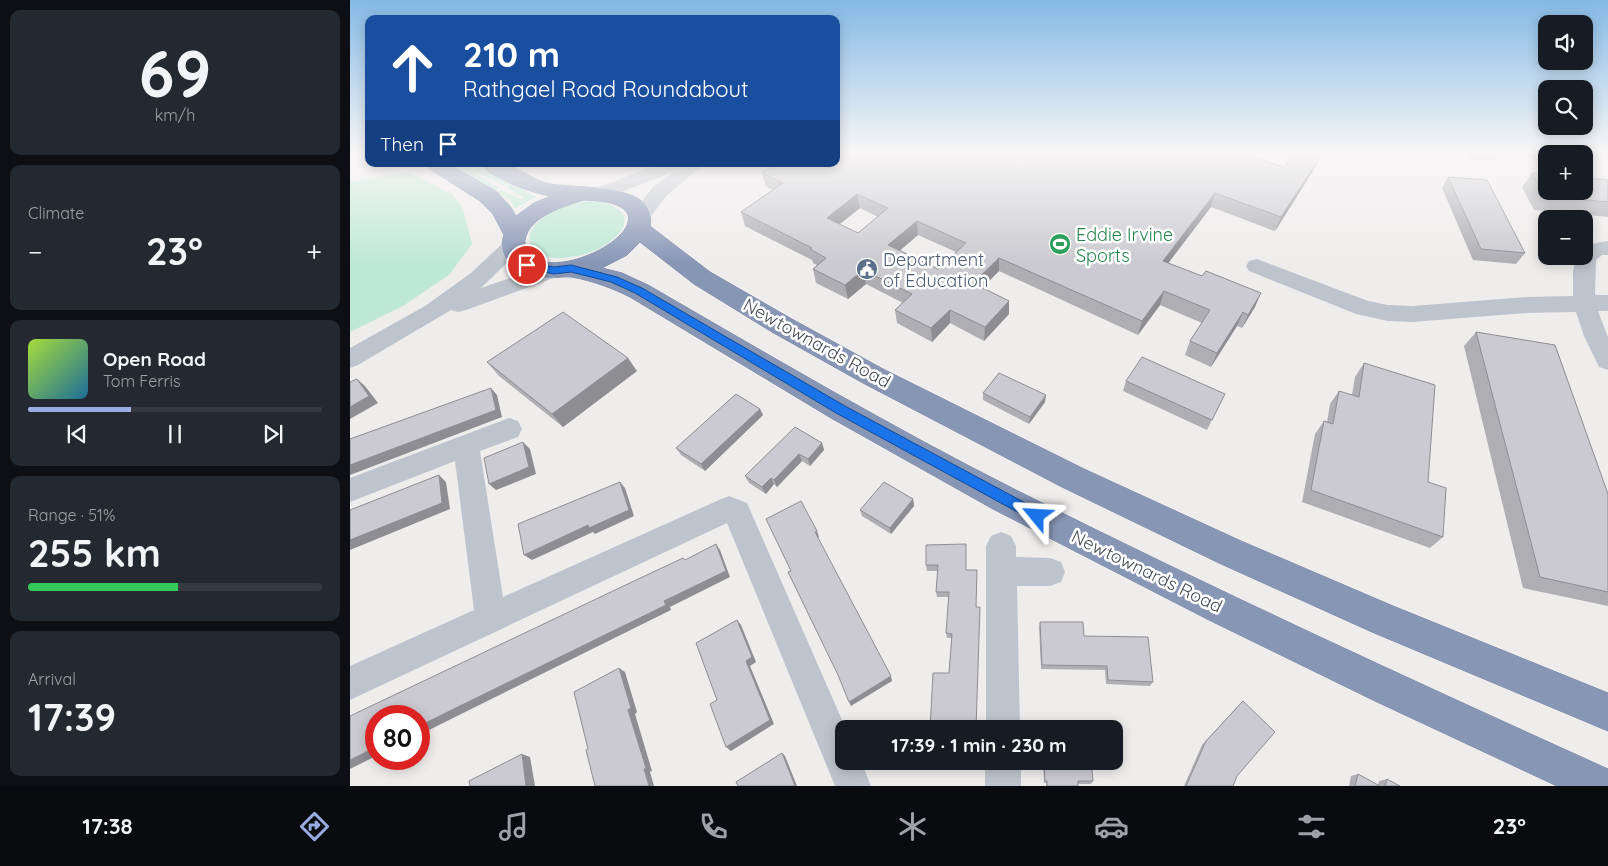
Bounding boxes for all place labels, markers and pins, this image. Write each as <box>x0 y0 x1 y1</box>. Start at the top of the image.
place label: Eddie Irvine Sports <box>1076 223 1173 267</box>
sports icon: Eddie Irvine Sports <box>1048 232 1072 256</box>
pin <box>506 244 548 286</box>
place label: Department of Education <box>883 248 988 292</box>
public building icon: Department of Education <box>855 257 879 281</box>

